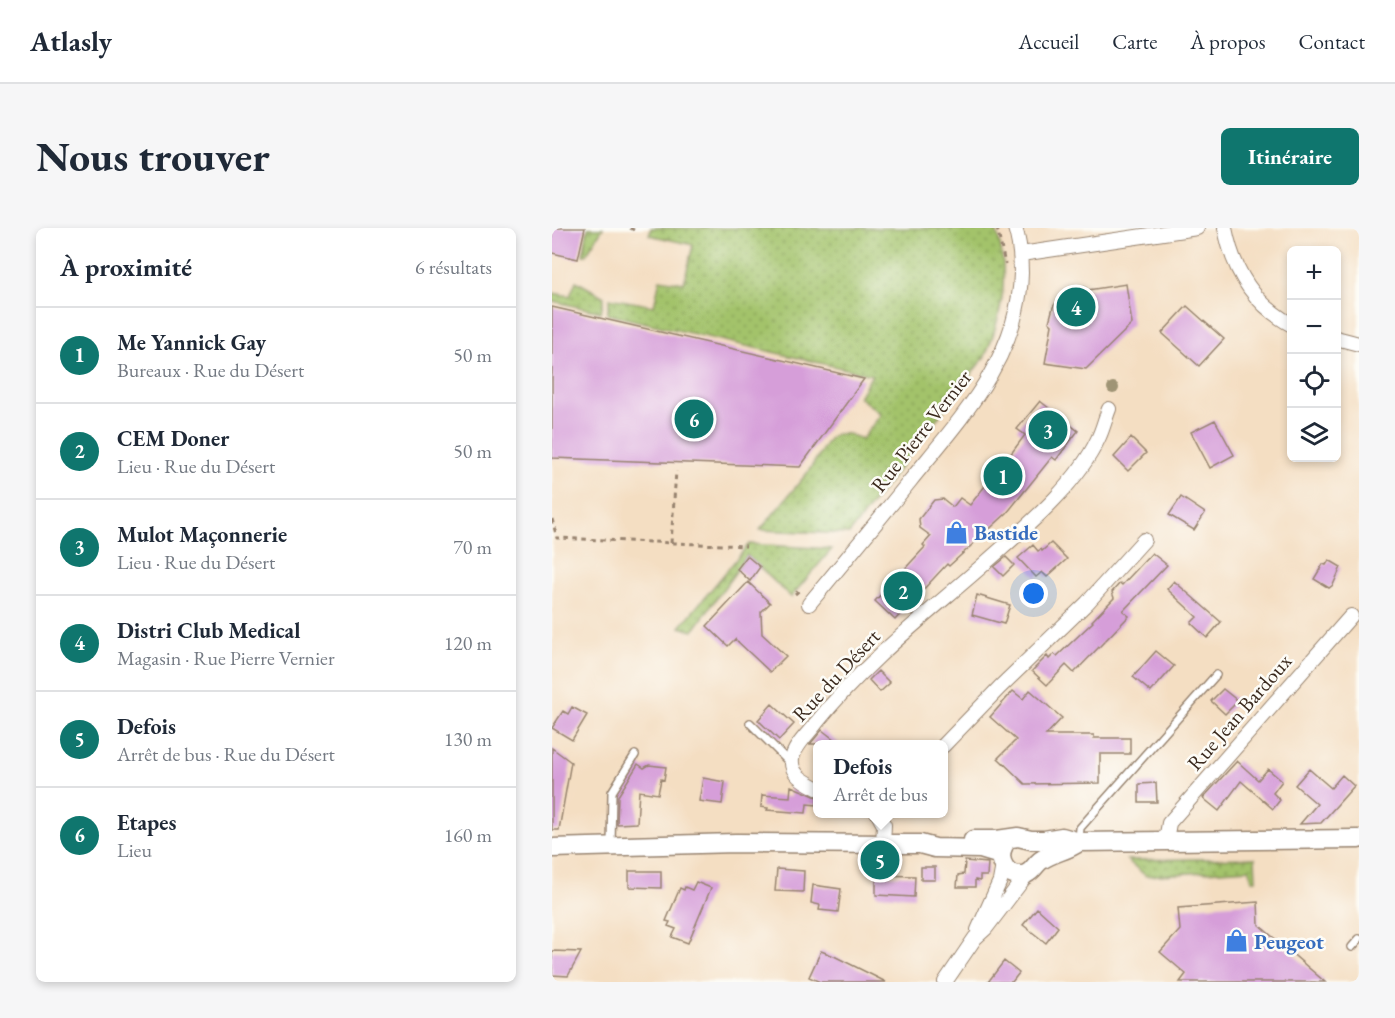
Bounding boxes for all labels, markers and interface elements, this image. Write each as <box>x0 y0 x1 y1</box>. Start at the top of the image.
text: Atlasly <box>30 23 112 59</box>
text: Accueil <box>1019 28 1079 55</box>
text: Carte <box>1112 28 1157 55</box>
text: À propos <box>1190 28 1265 55</box>
text: Contact <box>1298 28 1365 55</box>
button: Itinéraire <box>1221 128 1359 185</box>
text: Nous trouver <box>36 129 270 184</box>
map controls <box>1287 246 1341 462</box>
button: + <box>1287 246 1341 300</box>
text: À proximité <box>60 250 192 284</box>
text: 6 résultats <box>415 254 492 280</box>
pin: 4 <box>1056 284 1096 329</box>
button: − <box>1287 300 1341 354</box>
text: Me Yannick Gay <box>117 328 266 357</box>
text: 1 <box>74 342 85 368</box>
text: 50 m <box>453 342 492 368</box>
button: locate <box>1287 354 1341 408</box>
text: Bureaux · Rue du Désert <box>117 357 304 383</box>
street label: Rue Pierre Vernier <box>865 364 977 498</box>
pin: 6 <box>674 396 714 441</box>
pin: 3 <box>1028 408 1068 452</box>
button: layers <box>1287 408 1341 462</box>
text: CEM Doner <box>117 424 229 453</box>
text: 2 <box>74 438 85 464</box>
text: 50 m <box>453 438 492 464</box>
text: Lieu · Rue du Désert <box>117 453 275 479</box>
pin: 1 <box>984 454 1022 498</box>
shop icon: Bastide <box>943 519 969 545</box>
place label: Bastide <box>974 519 1038 546</box>
text: Mulot Maçonnerie <box>117 520 287 549</box>
text: 3 <box>74 534 85 560</box>
text: 70 m <box>453 534 492 560</box>
text: Lieu · Rue du Désert <box>117 549 275 575</box>
pin: 2 <box>884 568 922 614</box>
your location <box>1019 579 1048 608</box>
text: Distri Club Medical <box>117 616 300 645</box>
street label: Rue du Désert <box>786 623 886 727</box>
text: 4 <box>74 630 85 656</box>
text: 120 m <box>444 630 492 656</box>
text: Magasin · Rue Pierre Vernier <box>117 645 335 671</box>
street label: Rue Jean Bardoux <box>1181 648 1297 776</box>
text: Defois <box>117 712 176 741</box>
text: 5 <box>74 726 85 752</box>
text: 130 m <box>444 726 492 752</box>
popup <box>813 740 948 818</box>
text: Arrêt de bus · Rue du Désert <box>117 741 335 767</box>
text: Defois <box>833 752 892 781</box>
text: Arrêt de bus <box>833 781 928 807</box>
text: Etapes <box>117 808 176 837</box>
text: 6 <box>74 822 85 848</box>
text: 160 m <box>444 822 492 848</box>
text: Lieu <box>117 837 152 863</box>
pin: 5 <box>860 838 900 882</box>
shop icon: Peugeot <box>1223 928 1249 954</box>
place label: Peugeot <box>1254 928 1324 955</box>

